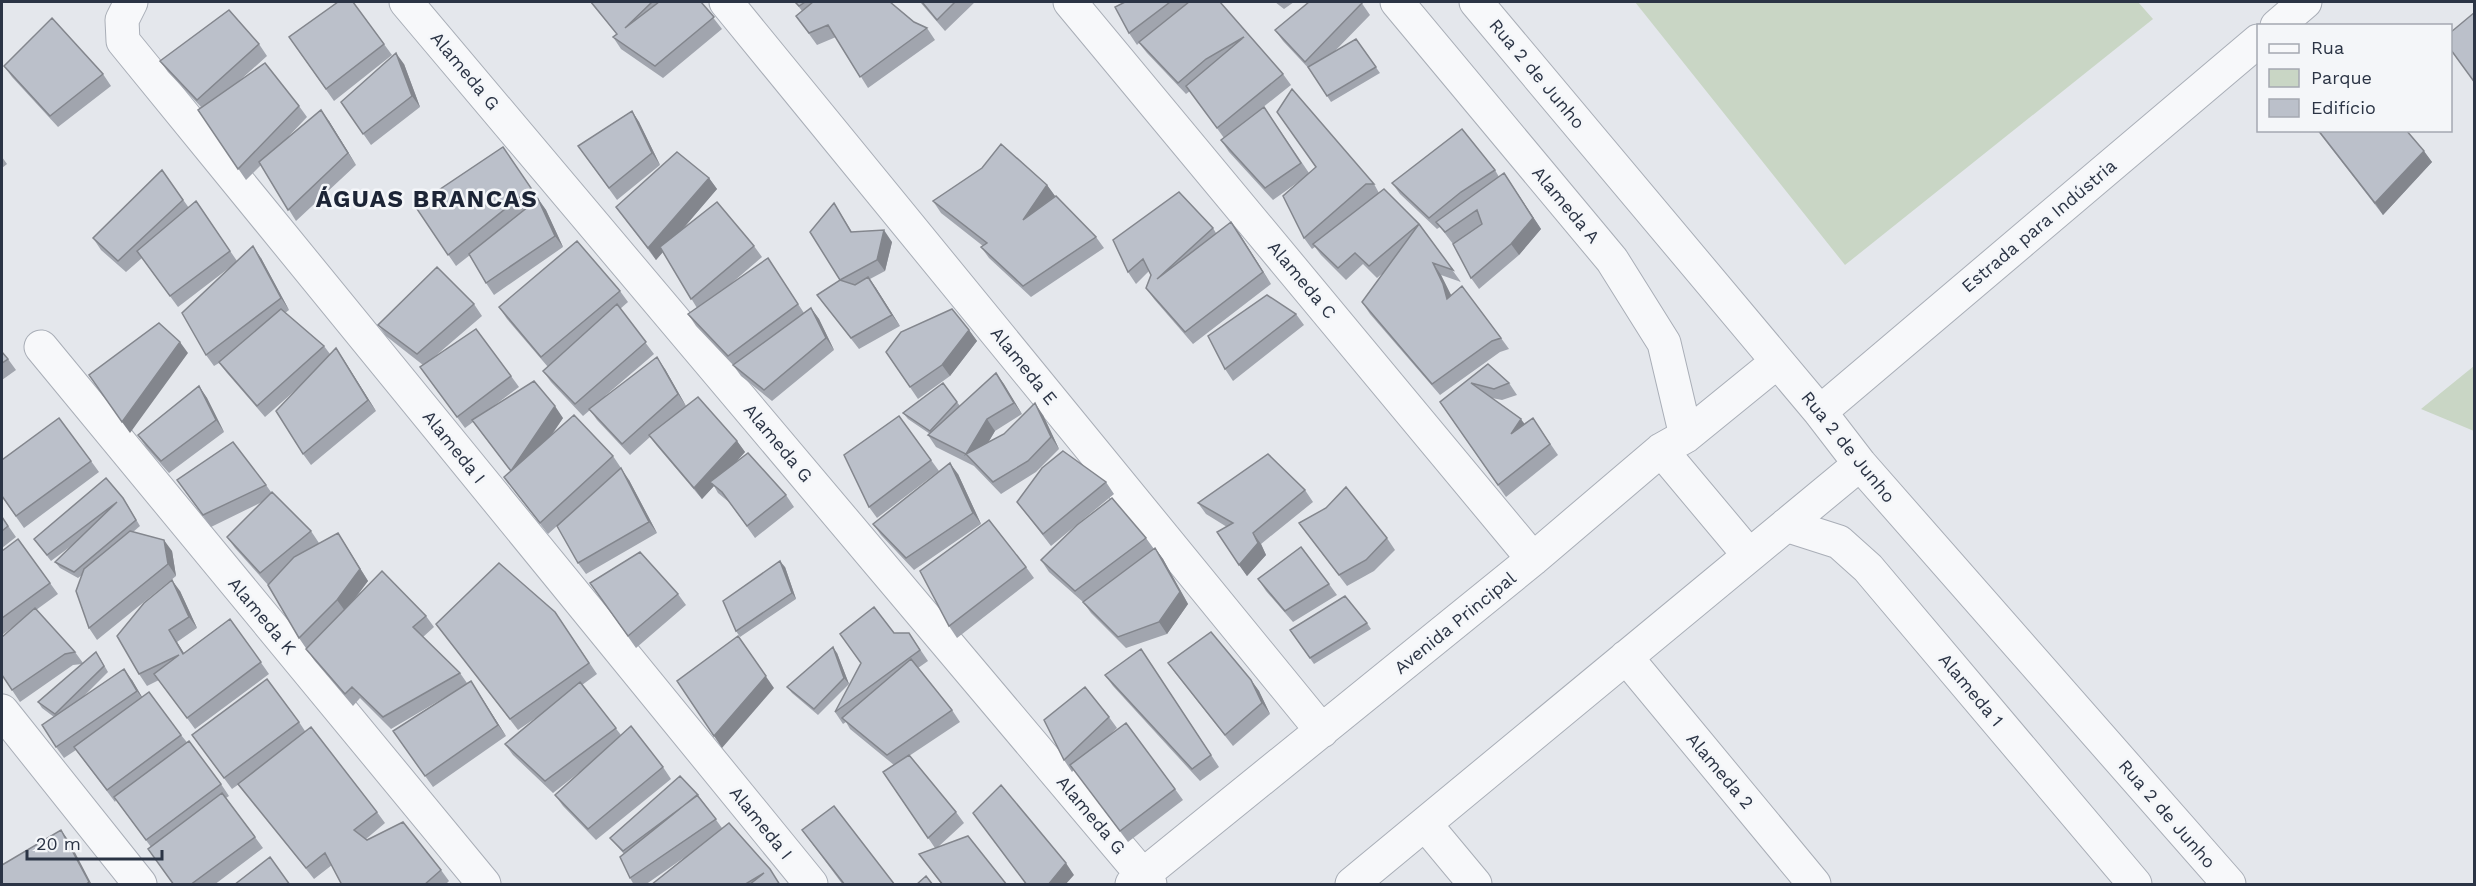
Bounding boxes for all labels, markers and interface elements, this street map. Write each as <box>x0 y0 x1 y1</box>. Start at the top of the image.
street label: Rua 2 de Junho <box>1485 14 1589 133</box>
legend <box>2257 24 2452 132</box>
street label: Alameda G <box>427 27 504 114</box>
text: Rua <box>2311 37 2344 58</box>
text: Parque <box>2311 67 2372 88</box>
text: Edifício <box>2311 97 2376 118</box>
street label: Estrada para Indústria <box>1957 155 2120 297</box>
street label: Alameda A <box>1528 162 1605 247</box>
district label: ÁGUAS BRANCAS <box>316 185 538 213</box>
street label: Alameda C <box>1264 237 1341 323</box>
street label: Alameda E <box>987 323 1062 409</box>
street label: Rua 2 de Junho <box>1797 387 1900 507</box>
street label: Alameda G <box>740 399 817 486</box>
street label: Alameda I <box>419 406 490 487</box>
street label: Avenida Principal <box>1390 567 1520 678</box>
street label: Alameda K <box>224 573 301 659</box>
street label: Alameda 1 <box>1935 649 2008 731</box>
street label: Alameda 2 <box>1683 728 1758 813</box>
street label: Rua 2 de Junho <box>2115 755 2220 872</box>
street label: Alameda G <box>1053 771 1130 858</box>
street label: Alameda I <box>726 782 797 863</box>
scale bar <box>27 823 162 861</box>
text: 20 m <box>36 833 81 854</box>

